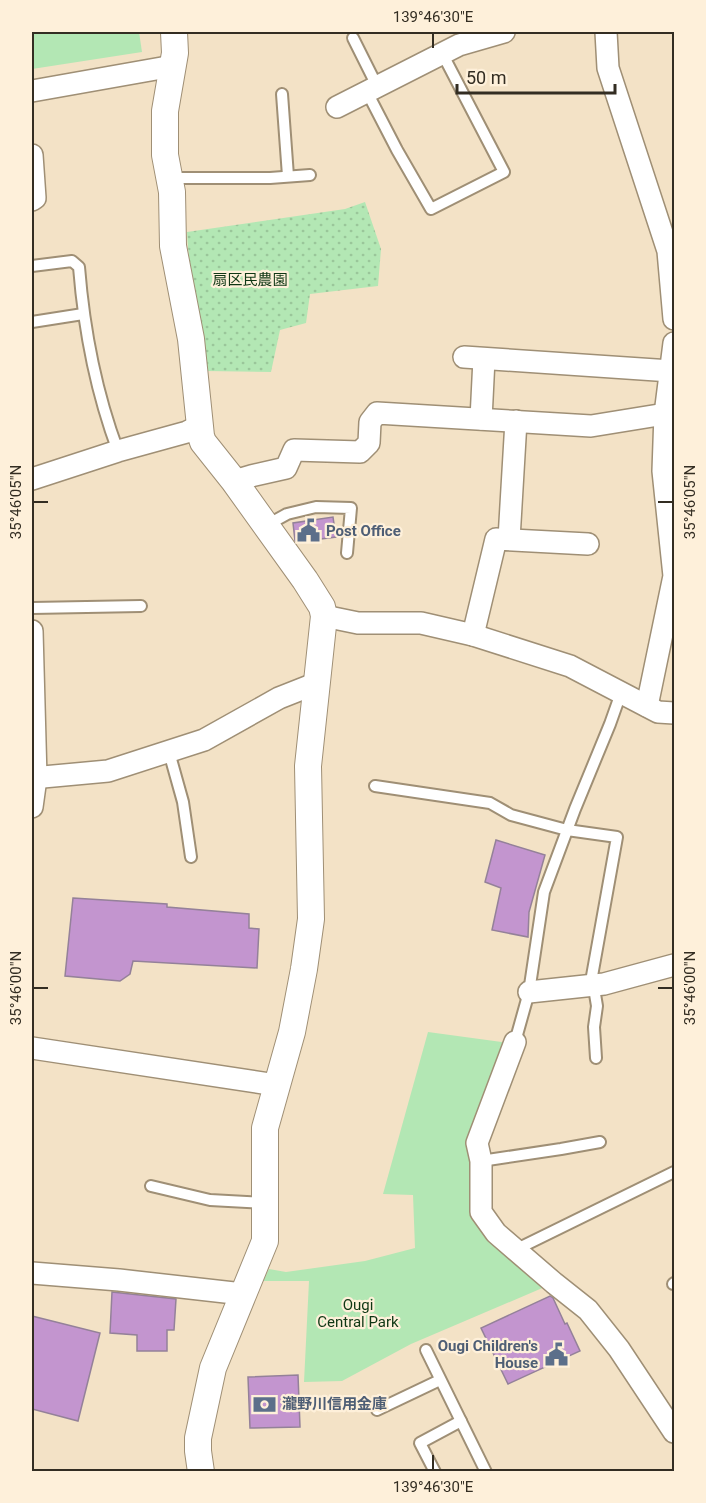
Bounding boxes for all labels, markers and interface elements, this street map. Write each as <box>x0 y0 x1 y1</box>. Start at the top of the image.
text: 139°46'30"E <box>393 8 474 26</box>
scale bar <box>457 57 614 95</box>
text: 50 m <box>466 67 506 88</box>
park label: 扇区民農園 <box>212 271 288 289</box>
text: 35°46'05"N <box>7 465 25 539</box>
text: 35°46'05"N <box>681 465 699 539</box>
public building icon: Post Office <box>295 518 321 544</box>
place label: Post Office <box>326 522 401 540</box>
text: 35°46'00"N <box>7 951 25 1025</box>
text: 35°46'00"N <box>681 951 699 1025</box>
park label: Ougi Central Park <box>317 1296 399 1331</box>
place label: Ougi Children's House <box>438 1337 538 1372</box>
public building icon: Ougi Children's House <box>543 1342 569 1368</box>
bank icon: 瀧野川信用金庫 <box>251 1391 277 1417</box>
place label: 瀧野川信用金庫 <box>282 1395 387 1413</box>
text: 139°46'30"E <box>393 1478 474 1496</box>

